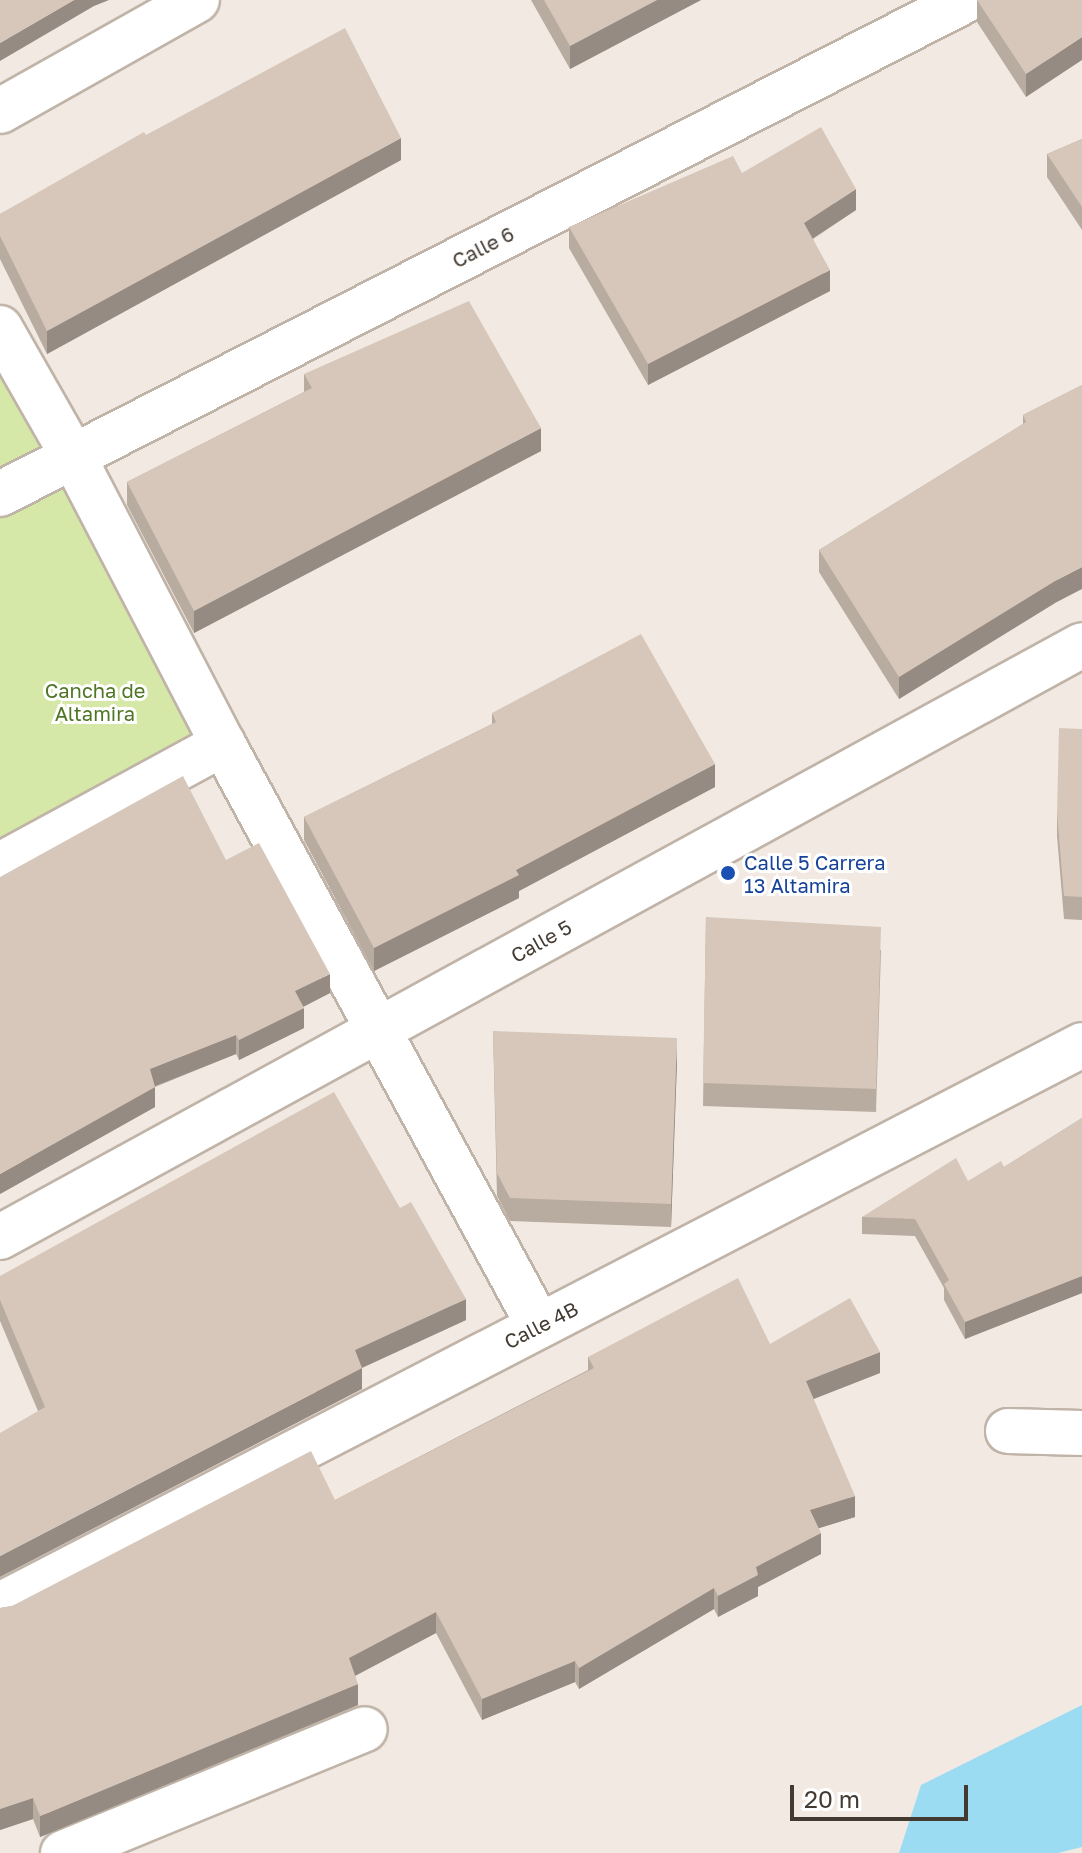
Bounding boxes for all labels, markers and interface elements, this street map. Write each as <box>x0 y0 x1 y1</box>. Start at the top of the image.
street label: Calle 6 <box>448 221 518 273</box>
park label: Cancha de Altamira <box>45 679 145 726</box>
place label: Calle 5 Carrera 13 Altamira <box>744 850 885 897</box>
marker: Calle 5 Carrera 13 Altamira <box>719 864 737 882</box>
street label: Calle 5 <box>506 915 576 967</box>
street label: Calle 4B <box>500 1296 582 1354</box>
scale bar <box>794 1769 972 1819</box>
text: 20 m <box>804 1784 860 1813</box>

